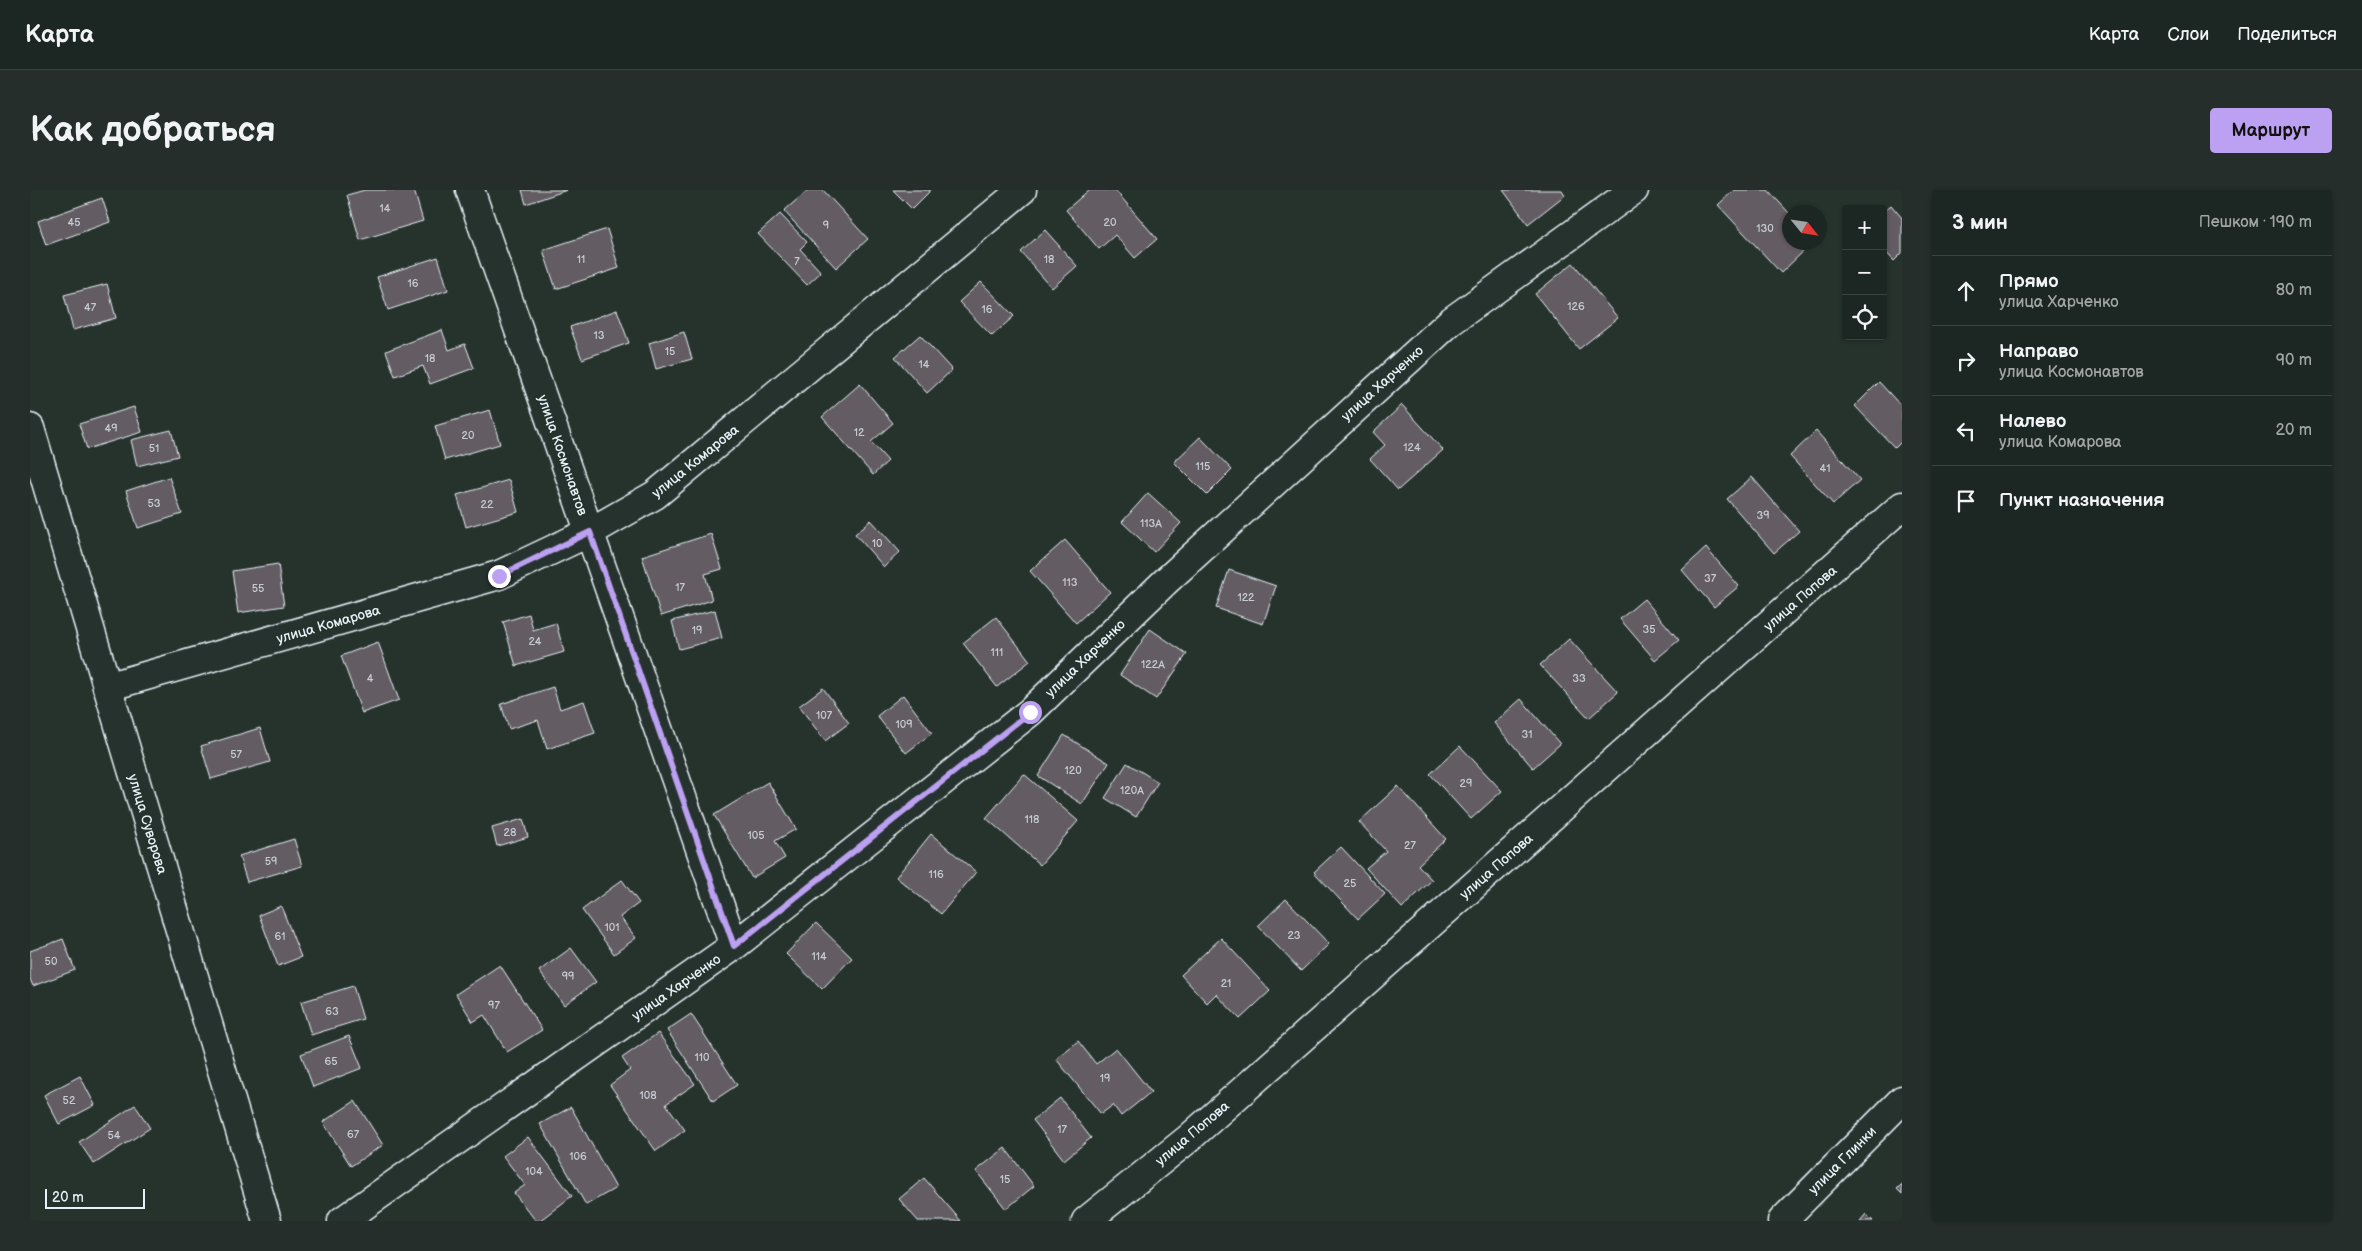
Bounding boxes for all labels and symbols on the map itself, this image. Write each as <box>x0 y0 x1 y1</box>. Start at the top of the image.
house number: 14 <box>380 202 391 215</box>
north arrow <box>1782 205 1827 250</box>
house number: 45 <box>67 216 81 229</box>
house number: 20 <box>1104 216 1117 229</box>
house number: 9 <box>823 219 829 232</box>
house number: 130 <box>1756 222 1774 235</box>
house number: 11 <box>577 253 585 266</box>
house number: 18 <box>1044 253 1054 266</box>
house number: 7 <box>794 255 800 268</box>
house number: 16 <box>408 277 419 290</box>
house number: 126 <box>1567 300 1585 313</box>
house number: 47 <box>84 301 97 314</box>
house number: 16 <box>982 303 993 316</box>
house number: 13 <box>593 329 605 342</box>
street label: улица Харченко <box>1338 342 1427 425</box>
house number: 15 <box>665 345 675 358</box>
house number: 18 <box>425 352 435 365</box>
house number: 14 <box>919 358 930 371</box>
street label: улица Космонавтов <box>534 393 591 518</box>
street label: улица Комарова <box>648 421 743 502</box>
house number: 49 <box>104 422 118 435</box>
house number: 12 <box>854 426 865 439</box>
house number: 20 <box>462 429 475 442</box>
house number: 124 <box>1403 441 1421 454</box>
house number: 51 <box>149 442 159 455</box>
house number: 115 <box>1196 460 1210 473</box>
house number: 41 <box>1820 462 1830 475</box>
house number: 53 <box>147 497 161 510</box>
house number: 22 <box>481 498 494 511</box>
house number: 39 <box>1756 509 1770 522</box>
house number: 113А <box>1140 517 1162 530</box>
house number: 10 <box>872 537 883 550</box>
street label: улица Попова <box>1760 562 1841 635</box>
route end <box>488 565 511 588</box>
house number: 37 <box>1704 572 1717 585</box>
house number: 113 <box>1062 576 1078 589</box>
house number: 17 <box>675 581 685 594</box>
house number: 55 <box>252 582 264 595</box>
house number: 122 <box>1237 591 1255 604</box>
street label: улица Комарова <box>274 601 383 647</box>
street label: улица Харченко <box>1042 616 1129 701</box>
house number: 35 <box>1642 623 1656 636</box>
house number: 19 <box>692 624 702 637</box>
house number: 24 <box>528 635 542 648</box>
house number: 111 <box>991 646 1003 659</box>
house number: 122А <box>1141 658 1165 671</box>
house number: 4 <box>367 672 374 685</box>
house number: 33 <box>1572 672 1586 685</box>
route start <box>1019 701 1042 724</box>
house number: 107 <box>816 709 833 722</box>
house number: 109 <box>895 718 913 731</box>
house number: 31 <box>1521 728 1533 741</box>
house number: 57 <box>230 748 242 761</box>
house number: 120 <box>1064 764 1082 777</box>
street label: улица Суворова <box>124 772 171 877</box>
house number: 29 <box>1460 777 1472 790</box>
house number: 120А <box>1120 784 1144 797</box>
house number: 118 <box>1025 813 1039 826</box>
house number: 28 <box>504 826 516 839</box>
house number: 105 <box>747 829 765 842</box>
street label: улица Попова <box>1456 830 1537 903</box>
house number: 27 <box>1404 839 1417 852</box>
house number: 59 <box>265 855 277 868</box>
house number: 116 <box>928 868 944 881</box>
house number: 25 <box>1344 877 1356 890</box>
house number: 101 <box>605 921 619 934</box>
house number: 23 <box>1287 929 1301 942</box>
house number: 61 <box>275 930 285 943</box>
street label: улица Харченко <box>629 950 724 1024</box>
house number: 114 <box>811 950 827 963</box>
house number: 50 <box>45 955 58 968</box>
house number: 99 <box>562 970 574 983</box>
house number: 21 <box>1221 977 1231 990</box>
house number: 97 <box>488 999 500 1012</box>
house number: 63 <box>325 1005 339 1018</box>
house number: 110 <box>695 1051 710 1064</box>
house number: 65 <box>324 1055 338 1068</box>
house number: 19 <box>1100 1072 1110 1085</box>
house number: 108 <box>639 1089 657 1102</box>
house number: 52 <box>63 1094 76 1107</box>
street label: улица Попова <box>1152 1097 1233 1169</box>
house number: 17 <box>1057 1123 1067 1136</box>
street label: улица Глинки <box>1805 1123 1880 1198</box>
house number: 67 <box>347 1128 360 1141</box>
house number: 54 <box>107 1129 121 1142</box>
house number: 106 <box>569 1150 587 1163</box>
house number: 104 <box>525 1165 543 1178</box>
house number: 15 <box>1000 1173 1010 1186</box>
scale bar <box>45 1186 145 1209</box>

